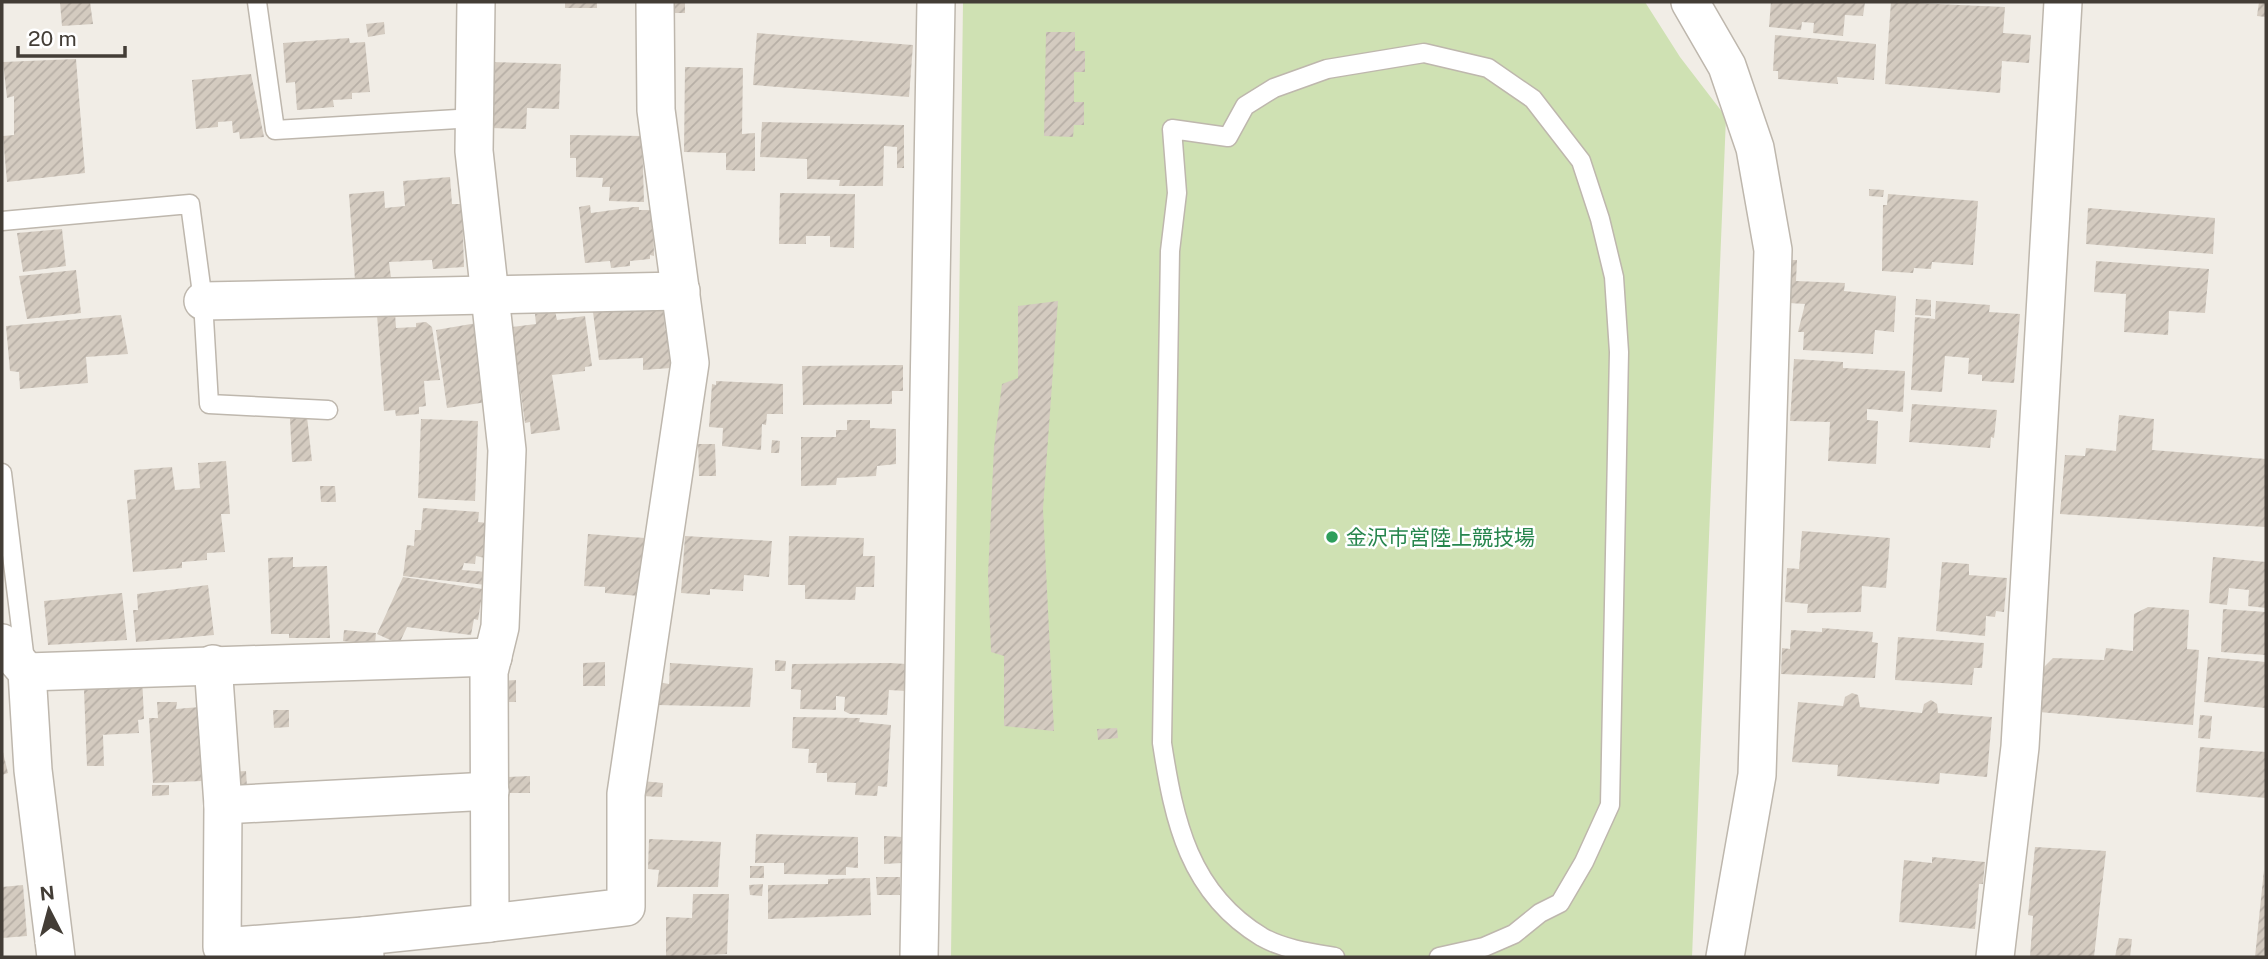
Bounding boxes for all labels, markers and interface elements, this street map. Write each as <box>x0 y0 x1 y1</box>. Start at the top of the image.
scale bar <box>18 14 124 58</box>
text: 20 m <box>28 26 77 51</box>
place label: 金沢市営陸上競技場 <box>1346 525 1535 550</box>
marker: 金沢市営陸上競技場 <box>1324 529 1340 545</box>
north arrow <box>14 875 84 945</box>
text: N <box>39 881 56 905</box>

